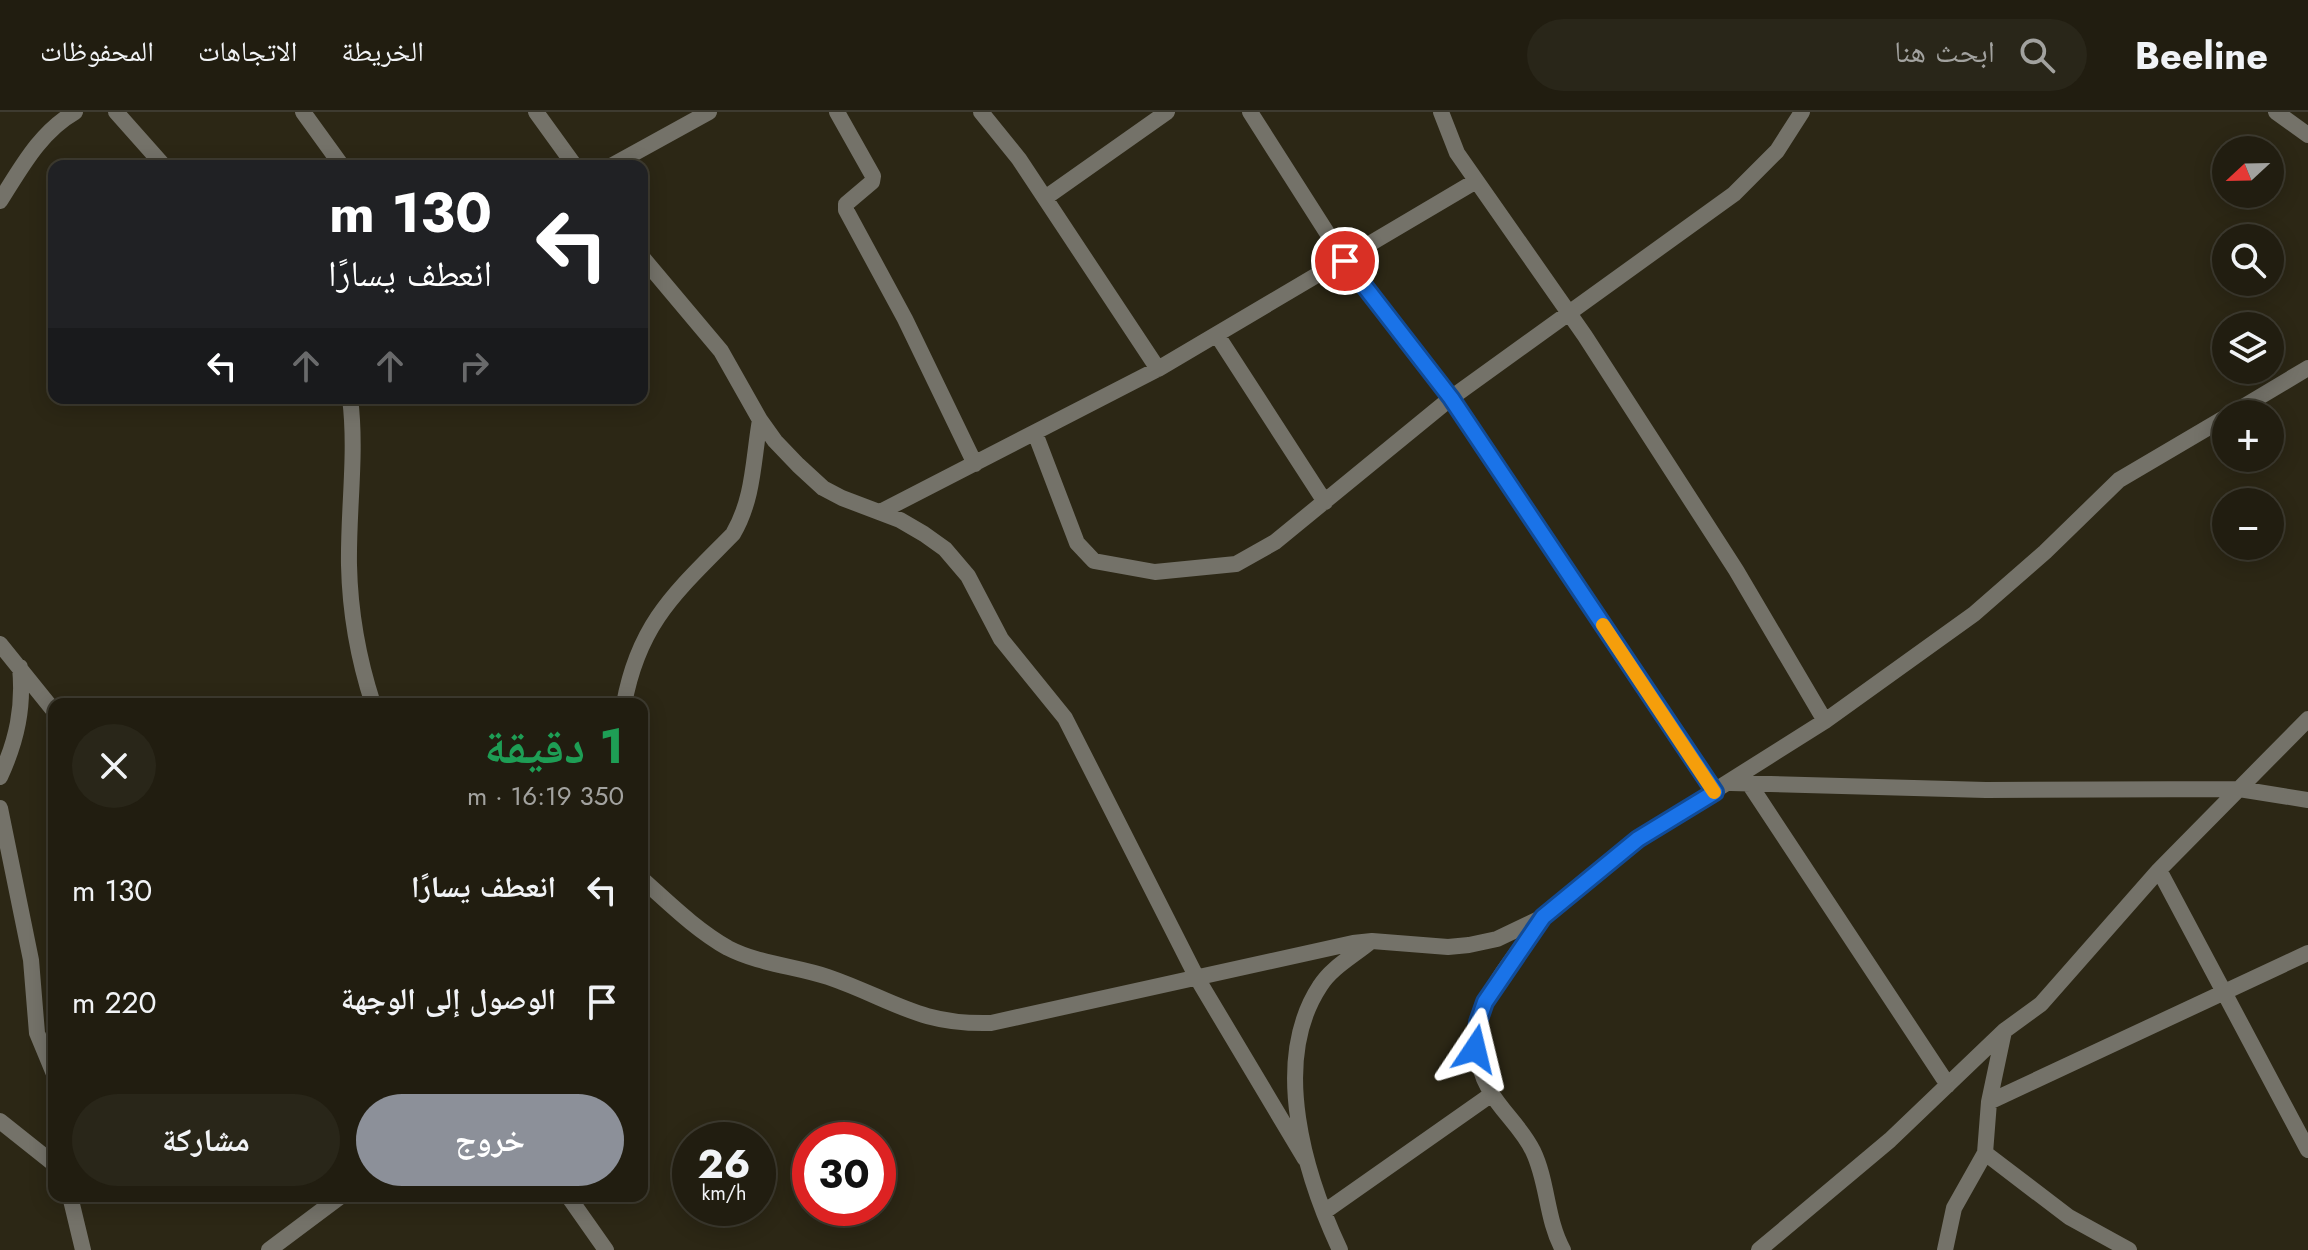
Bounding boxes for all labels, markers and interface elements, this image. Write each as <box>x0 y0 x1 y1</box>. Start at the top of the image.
search box <box>1527 19 2087 91</box>
text: Beeline <box>2135 28 2268 83</box>
text: ابحث هنا <box>1894 30 1995 73</box>
text: المحفوظات <box>40 31 154 72</box>
text: الاتجاهات <box>198 31 297 72</box>
text: الخريطة <box>341 31 424 72</box>
icon: search <box>2015 33 2059 77</box>
north arrow <box>2212 136 2284 208</box>
map controls <box>2212 136 2284 560</box>
text: 130 m <box>329 172 492 253</box>
icon: left <box>520 192 624 296</box>
button: search <box>2212 224 2284 296</box>
pin <box>1311 227 1379 295</box>
icon: arrive <box>1323 239 1367 283</box>
text: انعطف يسارًا <box>328 247 492 299</box>
button: layers <box>2212 312 2284 384</box>
icon: left <box>200 344 244 388</box>
icon: ahead <box>284 344 328 388</box>
icon: ahead <box>368 344 412 388</box>
icon: right <box>452 344 496 388</box>
button: + <box>2212 400 2284 472</box>
button: − <box>2212 488 2284 560</box>
text: 1 دقيقة <box>484 712 624 781</box>
button: close <box>72 724 156 808</box>
text: 350 m · 16:19 <box>467 777 624 815</box>
text: انعطف يسارًا <box>411 865 556 908</box>
icon: left <box>580 868 624 912</box>
text: 130 m <box>72 869 152 912</box>
text: الوصول إلى الوجهة <box>341 977 556 1020</box>
icon: arrive <box>580 980 624 1024</box>
text: 220 m <box>72 981 157 1024</box>
position arrow <box>1433 1007 1517 1091</box>
button: مشاركة <box>72 1094 340 1186</box>
button: خروج <box>356 1094 624 1186</box>
speed limit sign: 30 <box>792 1122 896 1226</box>
text: 26 <box>698 1135 751 1193</box>
text: km/h <box>701 1179 747 1208</box>

